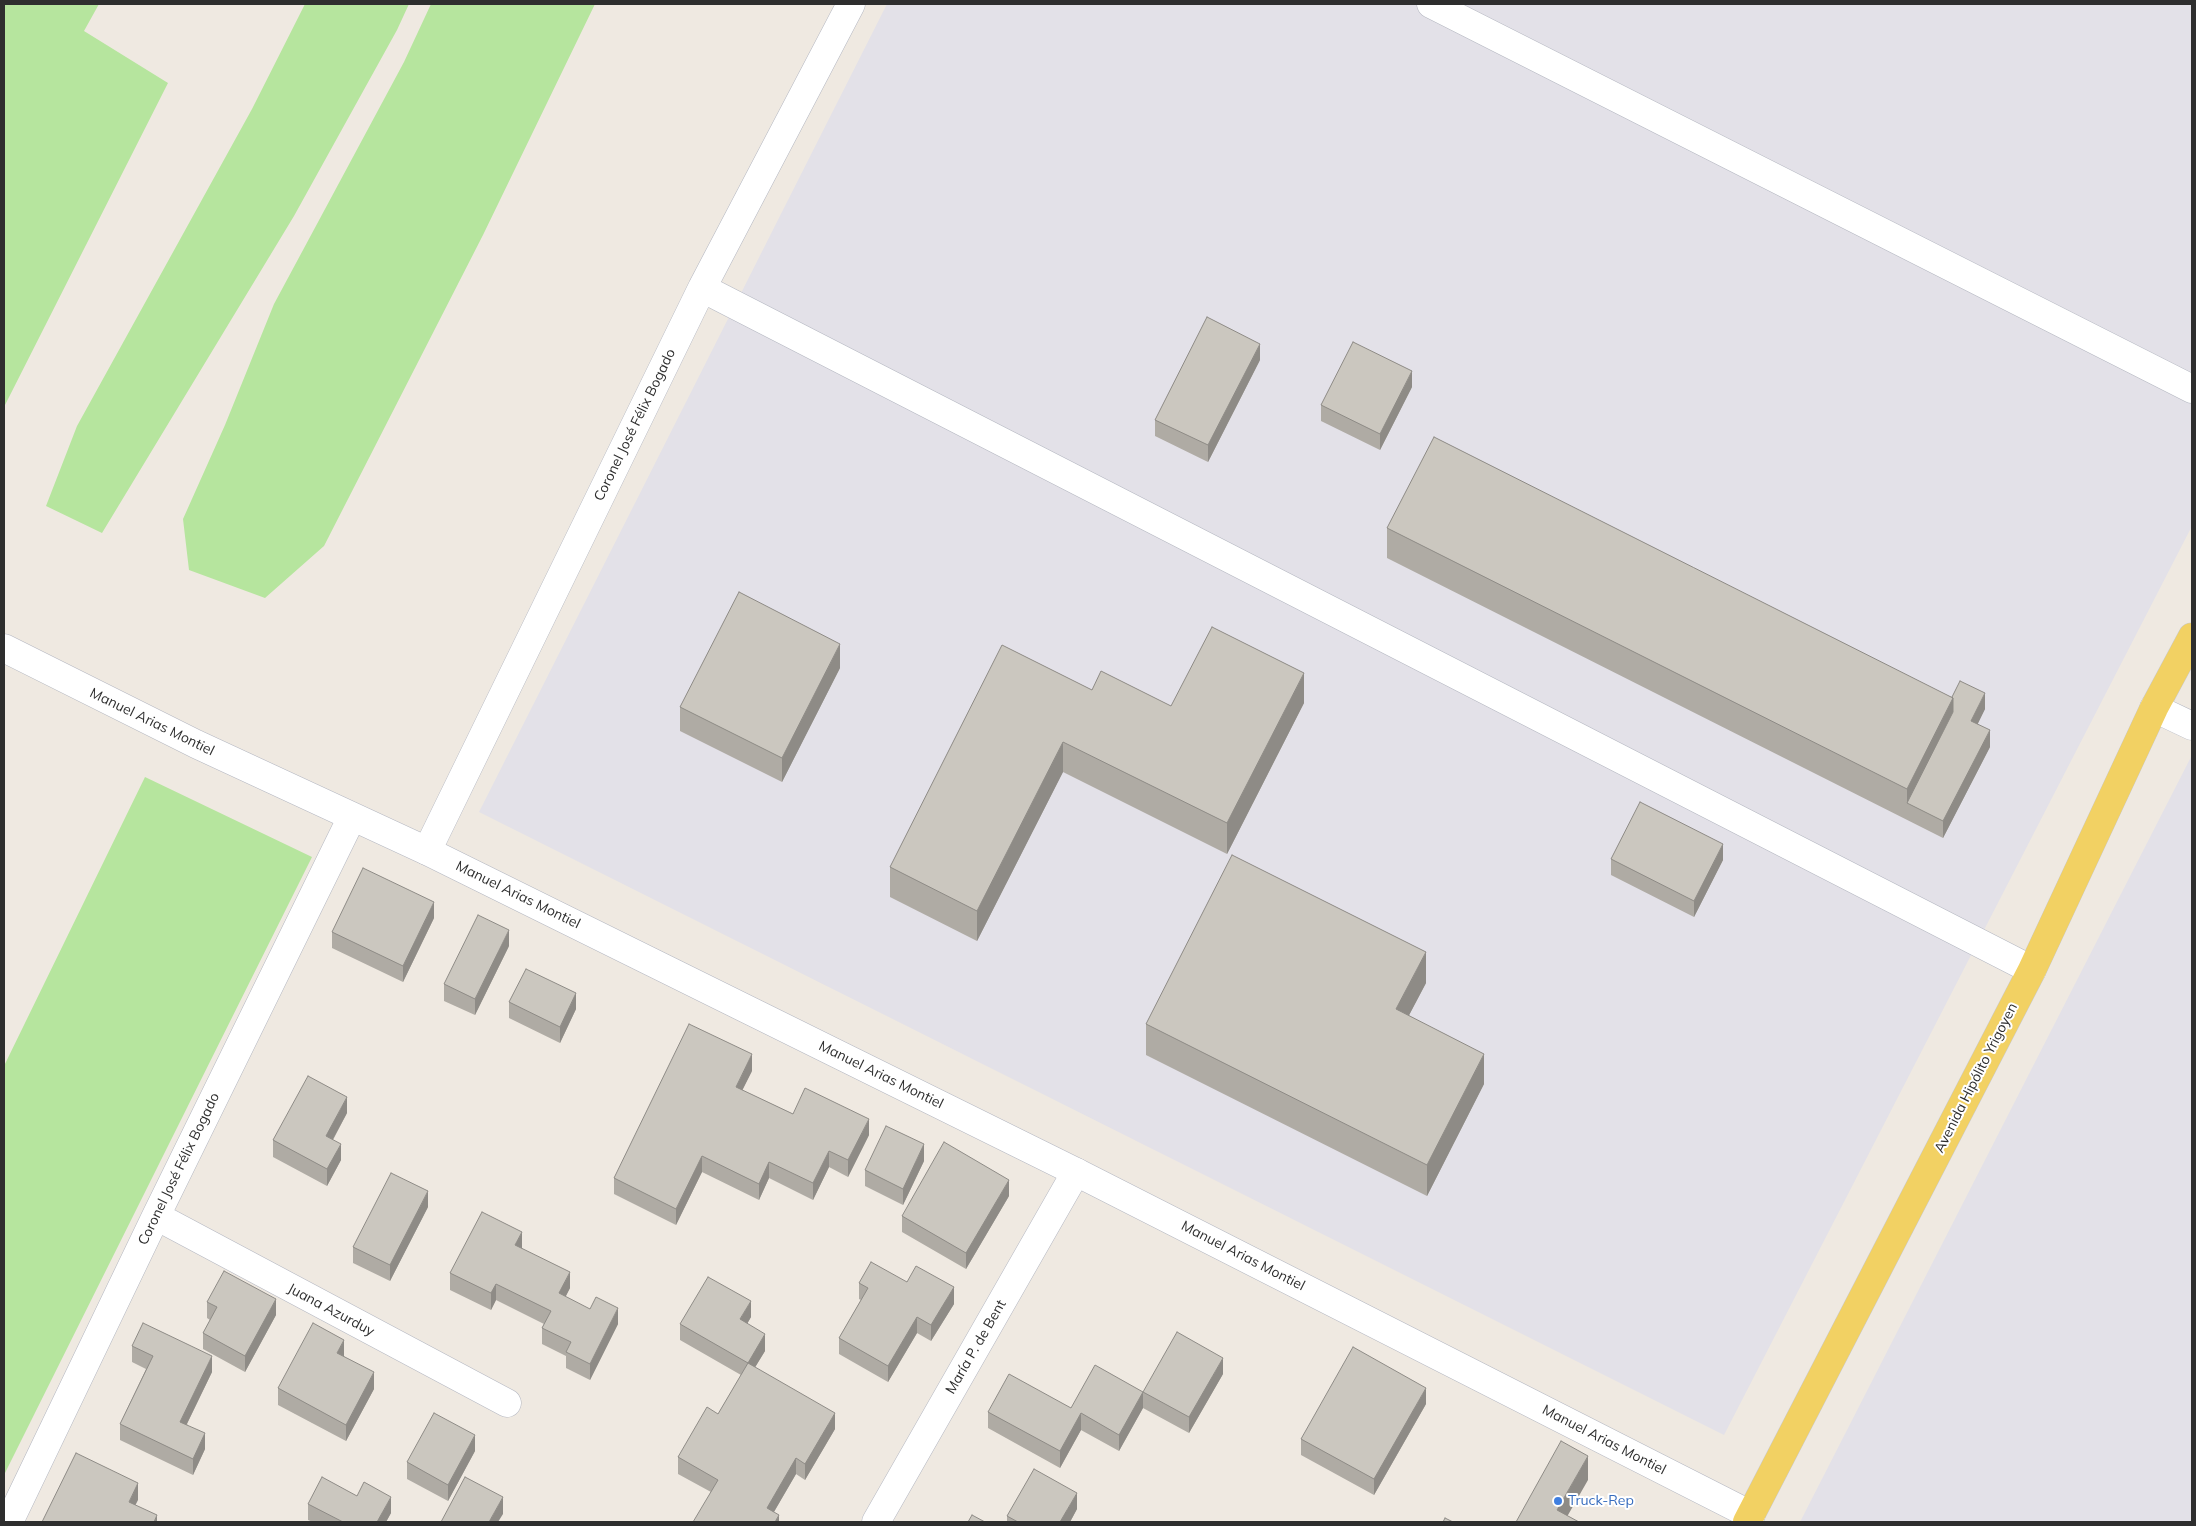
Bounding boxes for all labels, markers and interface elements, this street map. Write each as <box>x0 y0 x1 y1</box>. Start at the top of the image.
street label: Coronel José Félix Bogado <box>591 346 679 504</box>
street label: Manuel Arias Montiel <box>87 685 217 759</box>
street label: Manuel Arias Montiel <box>453 858 583 932</box>
street label: Avenida Hipólito Yrigoyen <box>1931 1000 2021 1156</box>
street label: Manuel Arias Montiel <box>816 1038 946 1112</box>
street label: Coronel José Félix Bogado <box>135 1090 223 1248</box>
street label: Manuel Arias Montiel <box>1178 1218 1308 1294</box>
street label: Juana Azurduy <box>285 1280 377 1340</box>
street label: María P. de Bent <box>942 1297 1010 1397</box>
street label: Manuel Arias Montiel <box>1539 1402 1669 1478</box>
place label: Truck-Rep <box>1568 1493 1634 1509</box>
marker: Truck-Rep <box>1552 1495 1564 1507</box>

